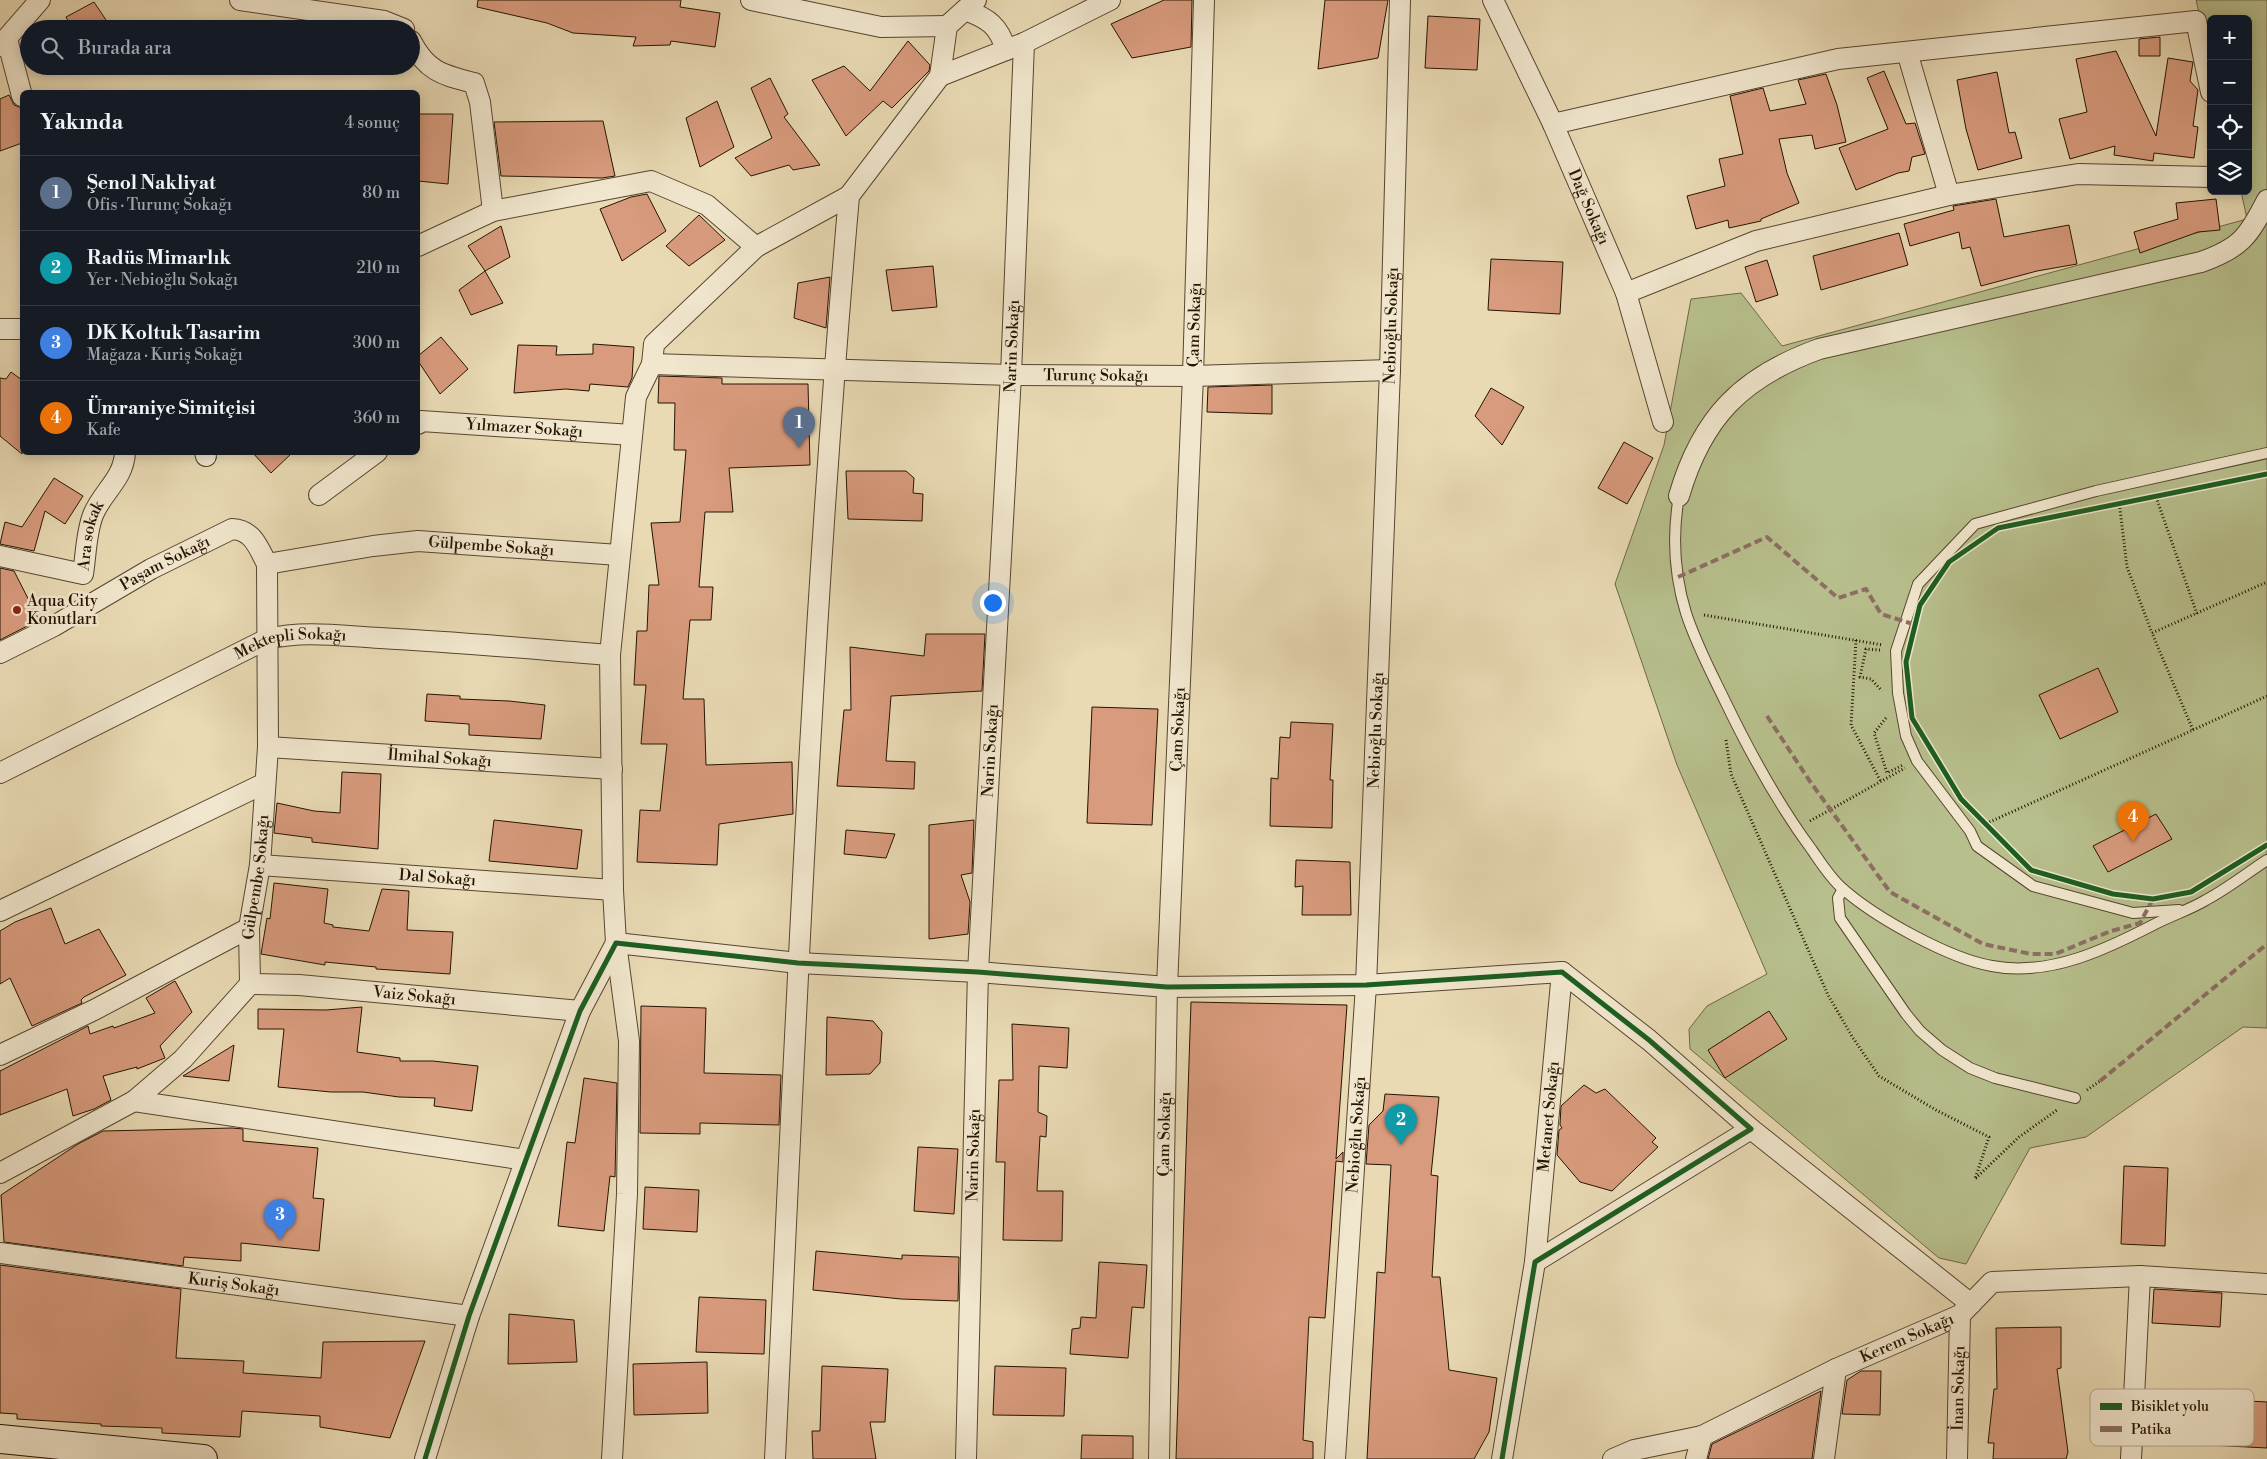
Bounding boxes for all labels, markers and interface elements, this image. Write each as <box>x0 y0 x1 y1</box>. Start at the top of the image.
map controls <box>2207 15 2252 195</box>
button: + <box>2207 15 2252 60</box>
search box <box>20 20 420 75</box>
icon: search <box>38 34 66 62</box>
text: Burada ara <box>78 36 172 60</box>
button: − <box>2207 60 2252 105</box>
button: locate <box>2207 105 2252 150</box>
text: Yakında <box>40 110 123 136</box>
text: 4 sonuç <box>344 113 400 133</box>
button: layers <box>2207 150 2252 195</box>
street label: Dağ Sokağı <box>1564 166 1614 248</box>
text: Şenol Nakliyat <box>87 171 216 195</box>
text: 1 <box>52 183 60 203</box>
text: 80 m <box>362 183 400 203</box>
text: Ofis · Turunç Sokağı <box>87 195 232 215</box>
text: Radüs Mimarlık <box>87 246 231 270</box>
text: 2 <box>51 258 61 278</box>
text: 210 m <box>356 258 400 278</box>
street label: Nebioğlu Sokağı <box>1379 267 1403 385</box>
text: Yer · Nebioğlu Sokağı <box>87 270 238 290</box>
street label: Çam Sokağı <box>1183 282 1206 368</box>
street label: Narin Sokağı <box>1000 299 1024 393</box>
text: DK Koltuk Tasarim <box>87 321 260 345</box>
text: 3 <box>51 333 61 353</box>
text: 300 m <box>353 333 400 353</box>
text: Mağaza · Kuriş Sokağı <box>87 345 243 365</box>
street label: Turunç Sokağı <box>1043 365 1149 386</box>
text: Ümraniye Simitçisi <box>87 396 256 420</box>
pin: 1 <box>783 407 815 448</box>
text: 4 <box>51 408 61 428</box>
text: 360 m <box>354 408 400 428</box>
street label: Yılmazer Sokağı <box>464 414 584 442</box>
text: Kafe <box>87 420 121 440</box>
street label: Ara sokak <box>74 496 109 573</box>
street label: Paşam Sokağı <box>116 531 214 595</box>
street label: Gülpembe Sokağı <box>428 532 555 560</box>
your location <box>980 590 1006 616</box>
place label: Aqua City Konutları <box>26 591 98 629</box>
marker: Aqua City Konutları <box>11 604 23 616</box>
street label: Mektepli Sokağı <box>231 624 347 664</box>
street label: Nebioğlu Sokağı <box>1364 671 1388 789</box>
street label: Çam Sokağı <box>1166 686 1190 772</box>
street label: Narin Sokağı <box>978 703 1003 798</box>
street label: İlmihal Sokağı <box>387 743 492 771</box>
pin: 4 <box>2117 801 2149 842</box>
street label: Gülpembe Sokağı <box>239 814 273 940</box>
street label: Dal Sokağı <box>398 865 477 890</box>
street label: Vaiz Sokağı <box>371 982 457 1009</box>
street label: Metanet Sokağı <box>1533 1060 1564 1173</box>
street label: Nebioğlu Sokağı <box>1342 1075 1370 1194</box>
street label: Çam Sokağı <box>1154 1091 1175 1177</box>
pin: 2 <box>1385 1104 1417 1145</box>
street label: Narin Sokağı <box>962 1108 985 1202</box>
pin: 3 <box>264 1199 296 1240</box>
street label: Kuriş Sokağı <box>187 1268 281 1300</box>
street label: Kerem Sokağı <box>1857 1309 1957 1367</box>
street label: İnan Sokağı <box>1946 1345 1969 1431</box>
legend <box>2090 1389 2254 1446</box>
text: Bisiklet yolu <box>2130 1398 2209 1416</box>
text: Patika <box>2131 1421 2172 1439</box>

